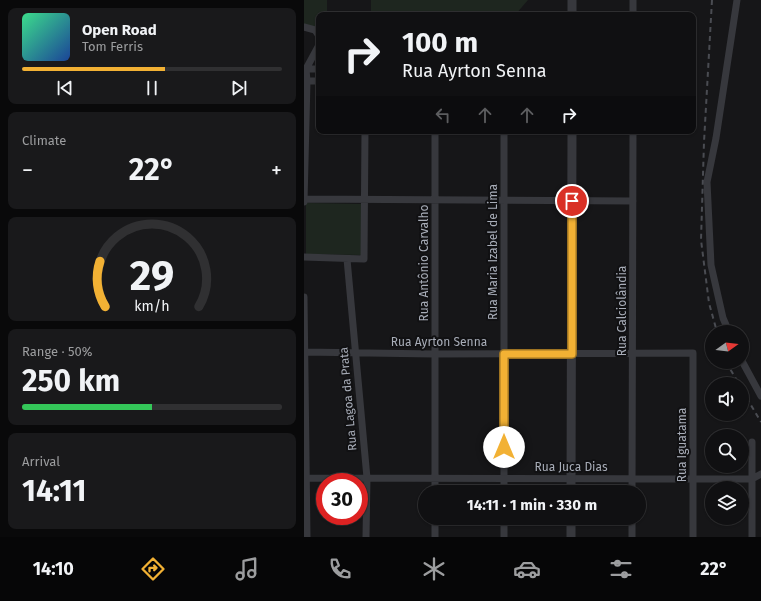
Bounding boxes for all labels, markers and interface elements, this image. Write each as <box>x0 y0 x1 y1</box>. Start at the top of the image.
text: Open Road <box>82 21 157 39</box>
text: 100 m <box>402 26 478 59</box>
icon: right <box>336 28 388 80</box>
text: Tom Ferris <box>82 39 143 54</box>
text: Rua Ayrton Senna <box>402 60 547 82</box>
icon: previous <box>54 77 76 99</box>
icon: pause <box>141 77 163 99</box>
icon: next <box>228 77 250 99</box>
icon: left <box>432 104 454 126</box>
icon: ahead <box>474 104 496 126</box>
icon: ahead <box>516 104 538 126</box>
icon: right <box>558 104 580 126</box>
text: Climate <box>22 133 66 148</box>
text: 22° <box>129 152 175 188</box>
text: − <box>22 157 33 184</box>
text: + <box>271 157 282 184</box>
street label: Rua Maria Izabel de Lima <box>486 184 500 320</box>
pin <box>555 184 589 218</box>
icon: arrive <box>561 190 583 212</box>
street label: Rua Antônio Carvalho <box>417 204 431 322</box>
text: 29 <box>130 250 174 300</box>
street label: Rua Calciolândia <box>615 266 629 356</box>
text: km/h <box>134 297 170 314</box>
north arrow <box>705 325 749 369</box>
map controls <box>705 325 749 525</box>
street label: Rua Ayrton Senna <box>391 335 487 349</box>
text: Range · 50% <box>22 344 93 359</box>
street label: Rua Lagoa da Prata <box>336 347 360 451</box>
text: 250 km <box>22 363 120 399</box>
button: sound <box>705 377 749 421</box>
street label: Rua Iguatama <box>675 408 689 482</box>
position arrow <box>483 426 525 468</box>
button: search <box>705 429 749 473</box>
text: Arrival <box>22 454 60 469</box>
street label: Rua Juca Dias <box>534 460 608 474</box>
text: 14:11 <box>22 473 86 509</box>
speed limit sign: 30 <box>316 473 368 525</box>
button: layers <box>705 481 749 525</box>
text: 14:11 · 1 min · 330 m <box>467 496 597 514</box>
icon: directions <box>139 555 167 583</box>
icon: music <box>233 555 261 583</box>
icon: phone <box>326 555 354 583</box>
icon: climate <box>420 555 448 583</box>
icon: car <box>513 555 541 583</box>
icon: filters <box>607 555 635 583</box>
text: 14:10 <box>33 558 74 580</box>
text: 22° <box>700 558 728 580</box>

